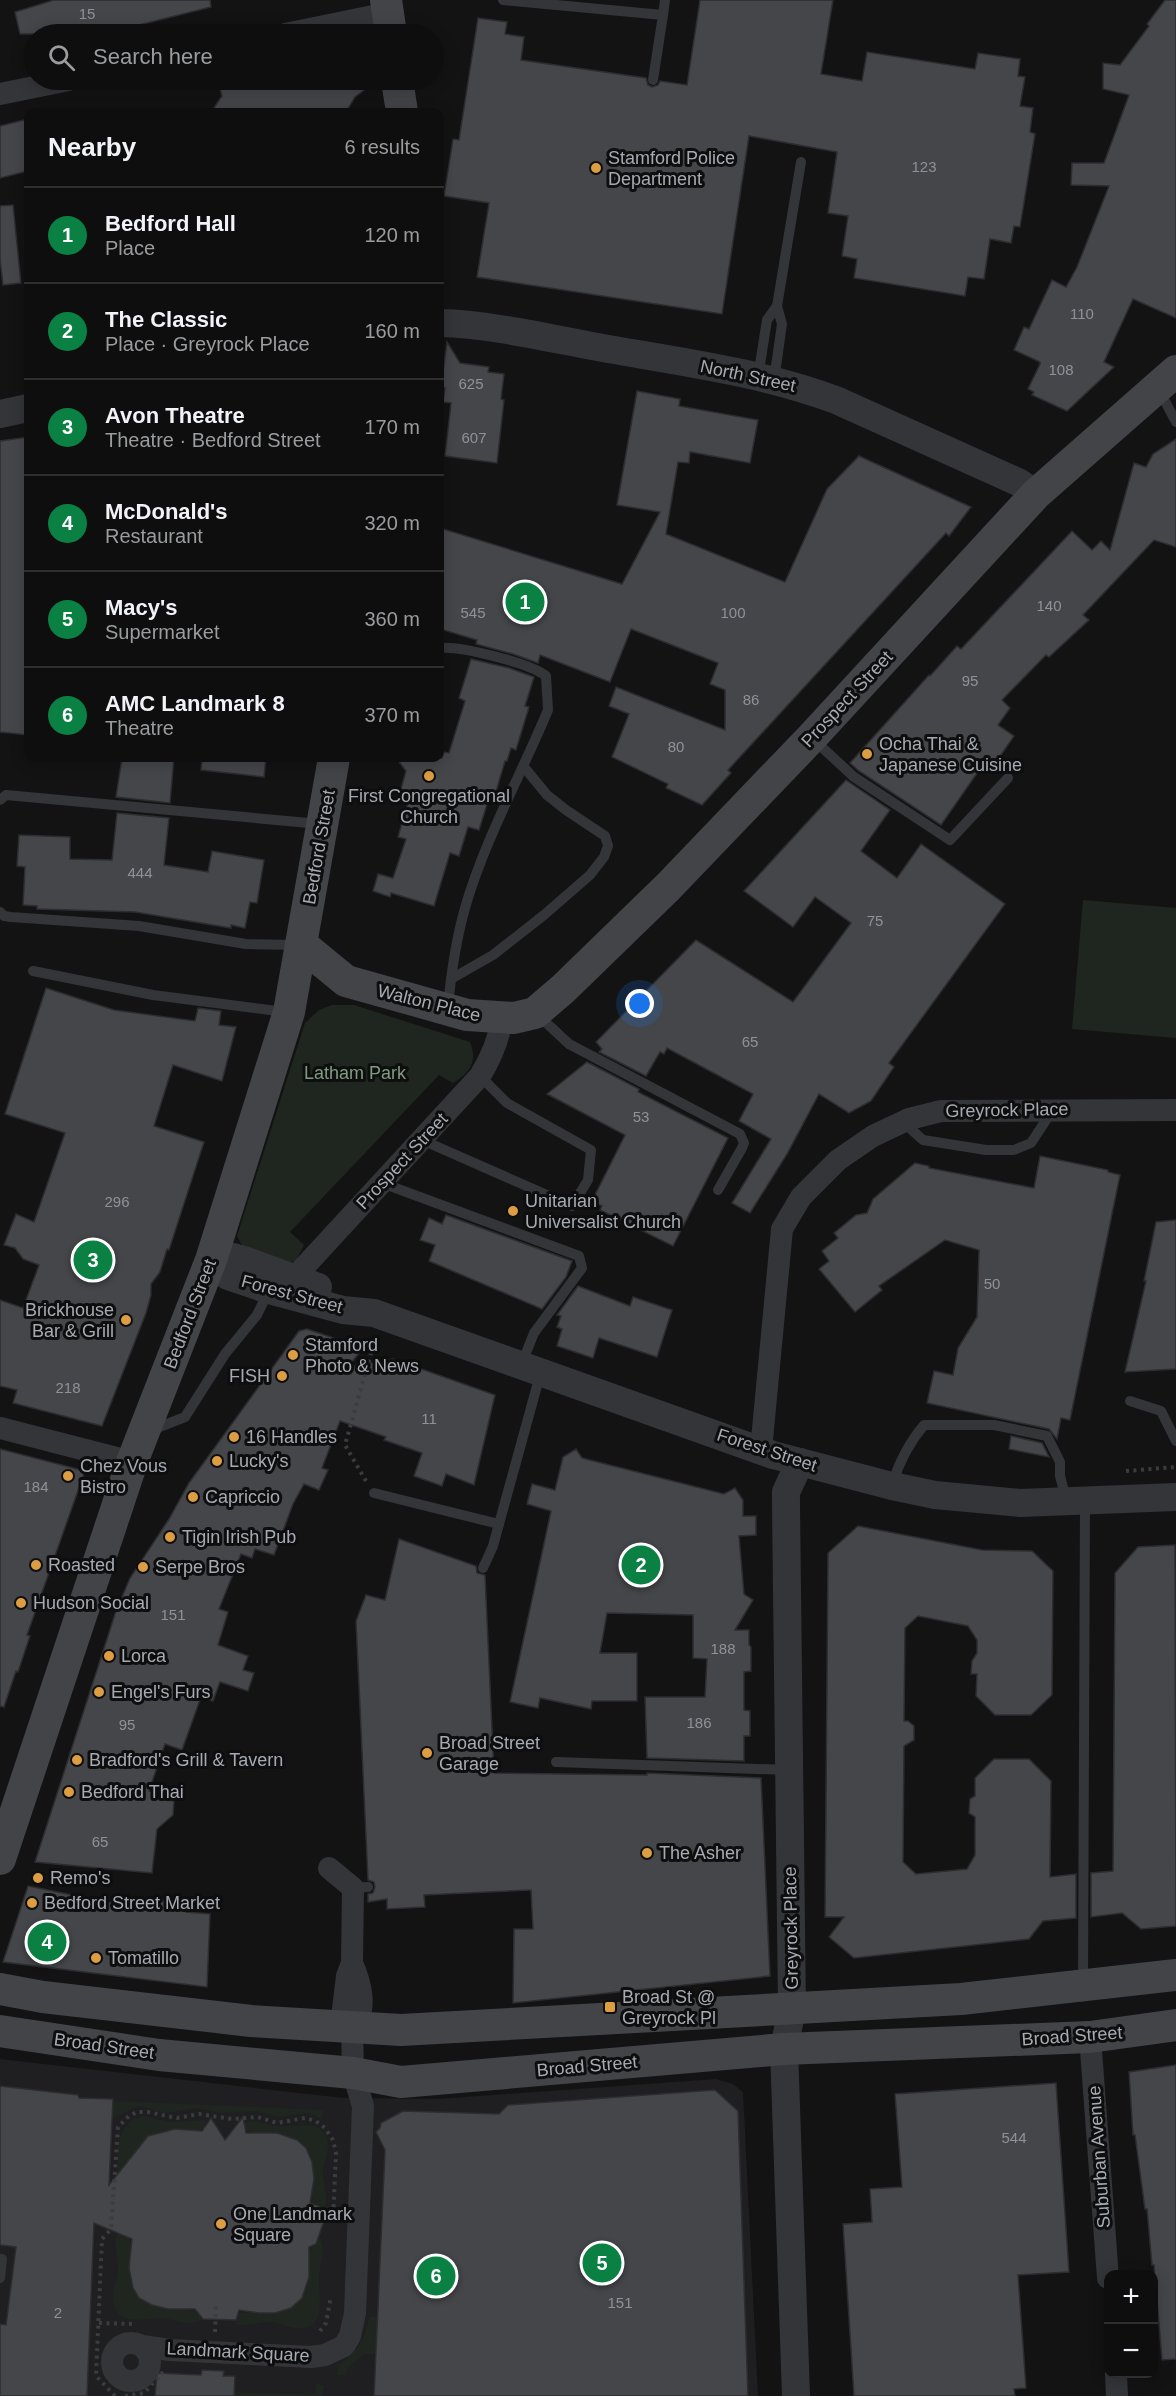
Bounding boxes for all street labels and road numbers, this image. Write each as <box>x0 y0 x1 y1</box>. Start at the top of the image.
street label: North Street <box>698 356 798 396</box>
street label: Prospect Street <box>797 647 897 751</box>
street label: Bedford Street <box>299 788 339 906</box>
street label: Walton Place <box>375 981 483 1025</box>
street label: Greyrock Place <box>945 1099 1069 1121</box>
street label: Prospect Street <box>352 1109 452 1213</box>
street label: Bedford Street <box>160 1256 220 1372</box>
street label: Forest Street <box>239 1271 345 1317</box>
street label: Forest Street <box>714 1424 820 1476</box>
street label: Greyrock Place <box>780 1866 802 1990</box>
street label: Broad Street <box>1021 2022 1123 2050</box>
street label: Broad Street <box>53 2029 155 2063</box>
street label: Broad Street <box>536 2052 638 2080</box>
street label: Suburban Avenue <box>1084 2085 1114 2229</box>
street label: Landmark Square <box>166 2338 310 2366</box>

